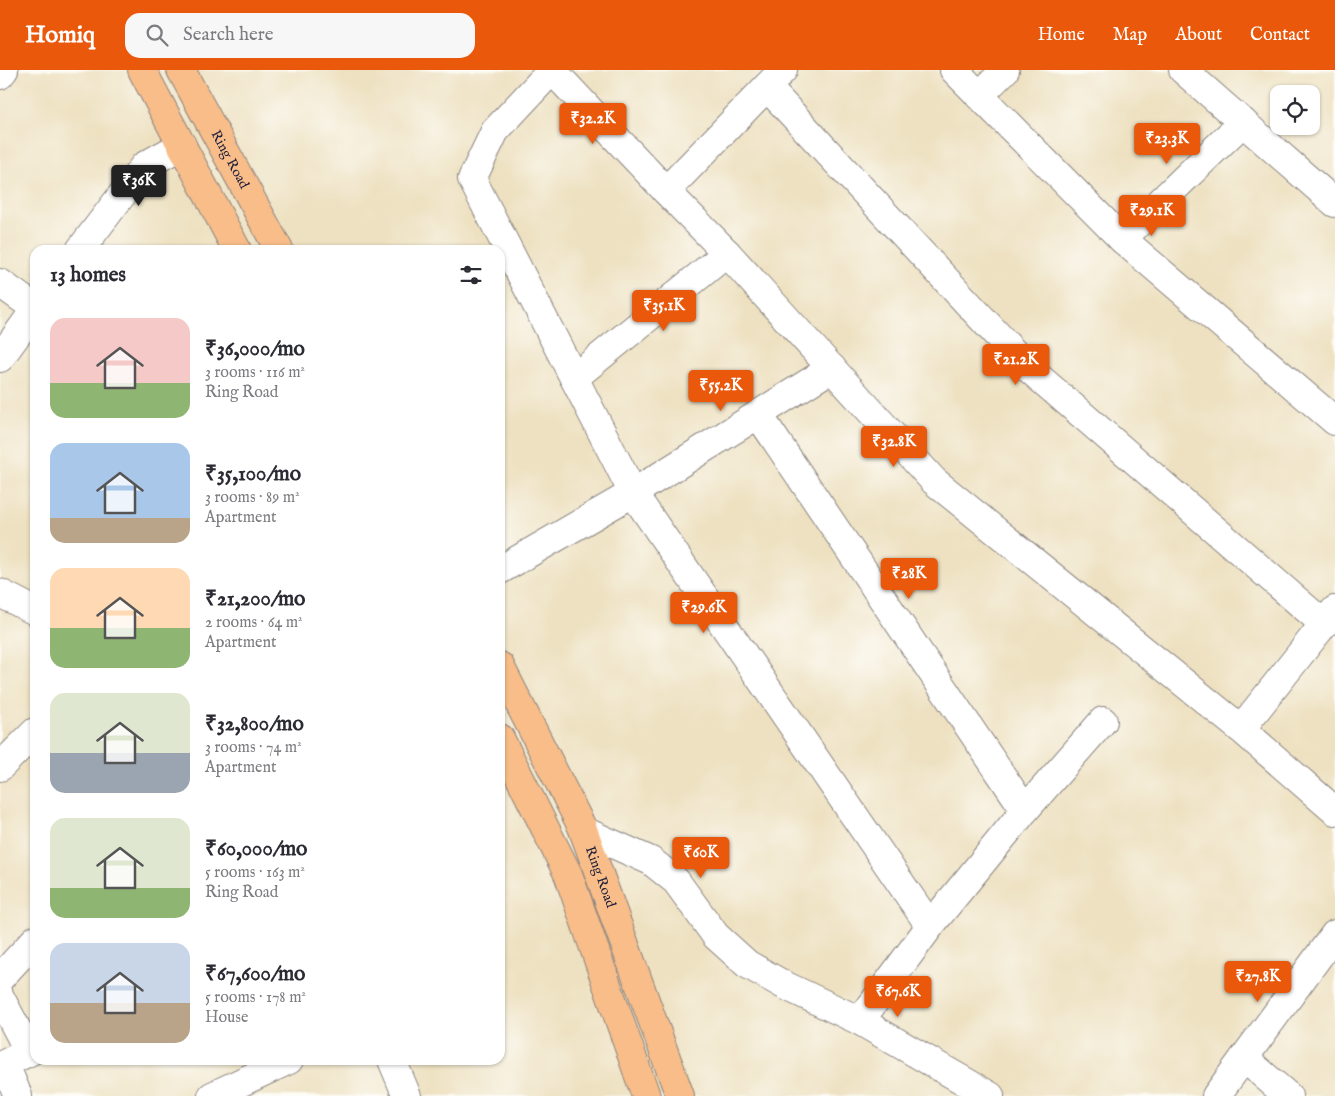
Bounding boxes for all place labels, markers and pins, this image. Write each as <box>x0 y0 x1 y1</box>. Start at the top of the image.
pin: ₹32.2K <box>552 102 634 145</box>
pin: ₹23.3K <box>1126 122 1208 165</box>
pin: ₹36K <box>109 164 169 207</box>
pin: ₹29.1K <box>1111 194 1193 237</box>
pin: ₹35.1K <box>623 290 705 332</box>
pin: ₹21.2K <box>975 344 1057 386</box>
pin: ₹55.2K <box>680 370 762 412</box>
pin: ₹32.8K <box>853 426 935 468</box>
pin: ₹28K <box>879 558 939 600</box>
pin: ₹29.6K <box>663 592 745 634</box>
pin: ₹60K <box>671 836 731 879</box>
pin: ₹27.8K <box>1217 960 1299 1003</box>
pin: ₹67.6K <box>857 976 939 1018</box>

